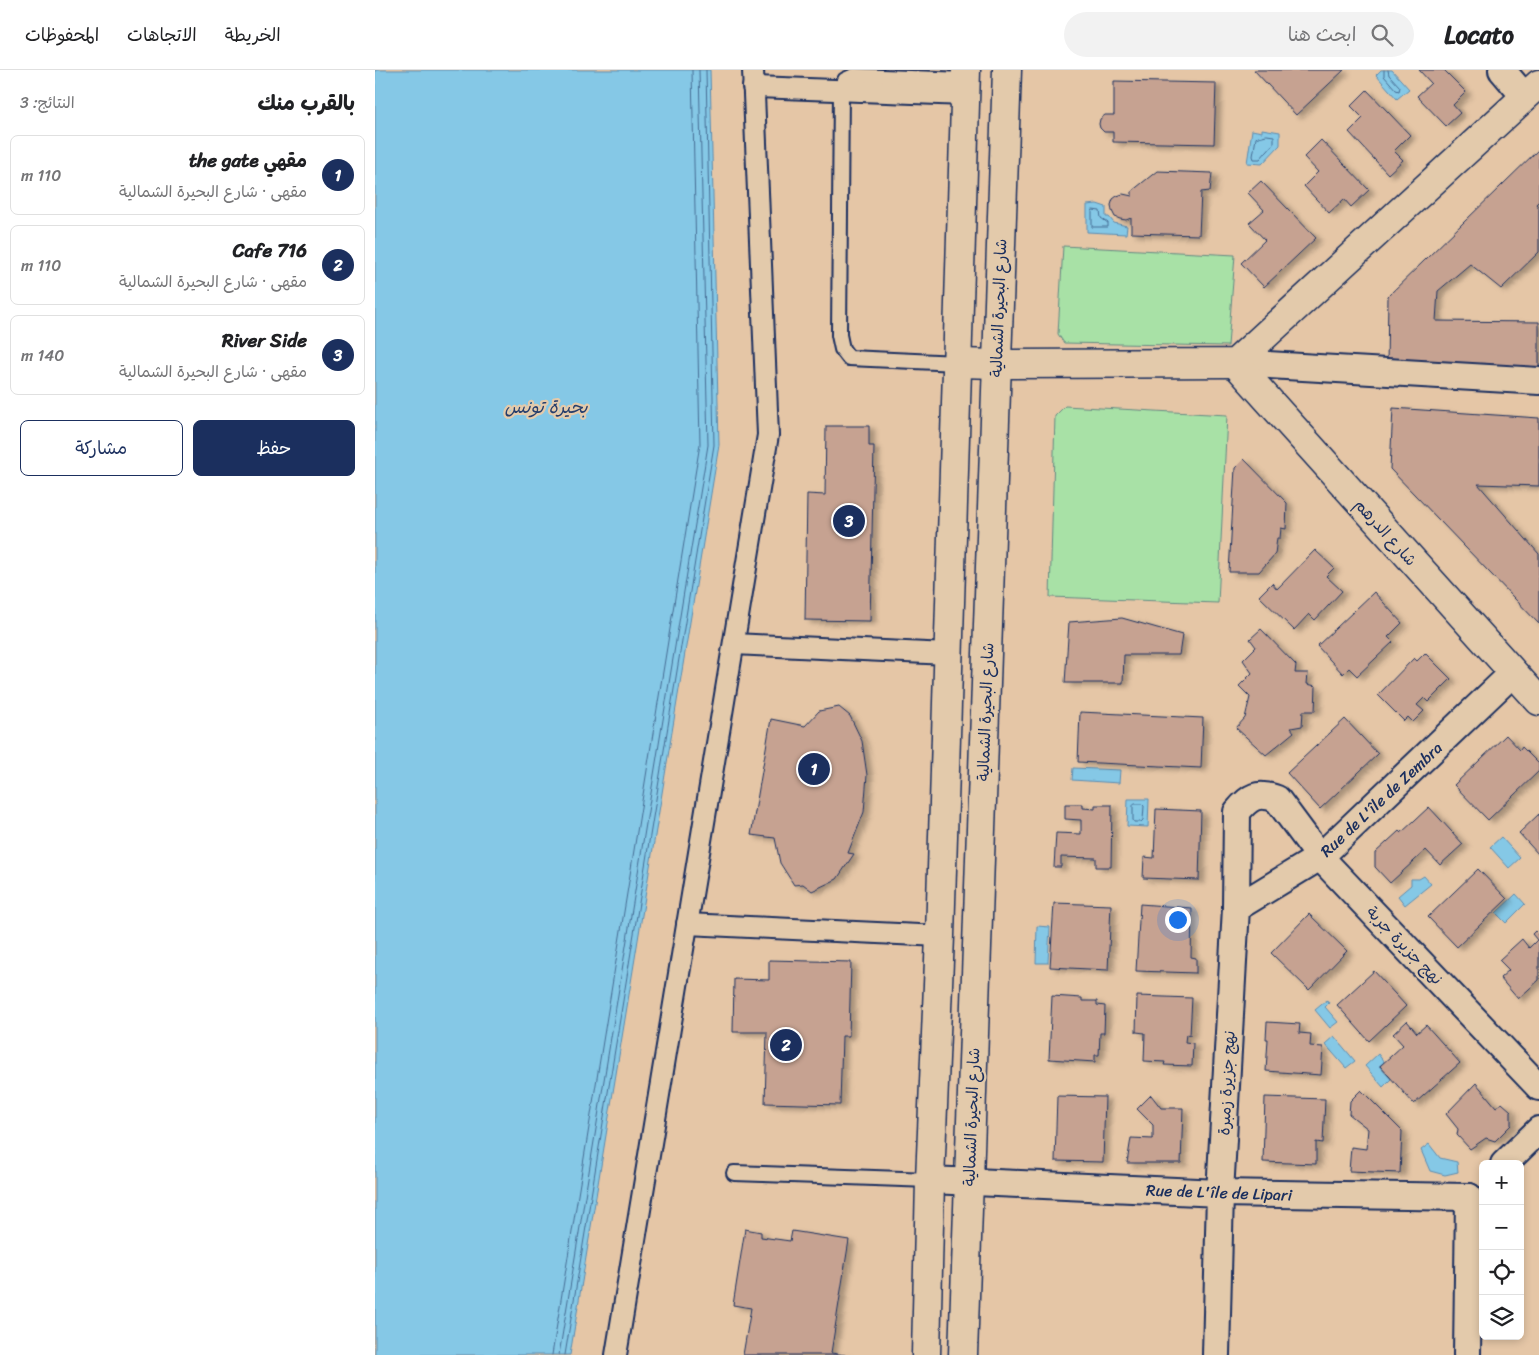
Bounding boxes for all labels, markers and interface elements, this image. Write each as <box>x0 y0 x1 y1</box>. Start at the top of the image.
search box <box>1064 12 1414 57</box>
text: Locato <box>1444 14 1514 56</box>
text: ابحث هنا <box>1288 18 1356 51</box>
text: المحفوظات <box>25 19 99 51</box>
text: الاتجاهات <box>127 19 197 51</box>
text: الخريطة <box>225 19 281 51</box>
icon: search <box>1368 21 1396 49</box>
text: بالقرب منك <box>257 84 355 122</box>
text: النتائج: 3 <box>20 88 75 117</box>
text: مقهي the gate <box>189 144 307 177</box>
text: 110 m <box>21 161 61 190</box>
text: 1 <box>335 161 341 190</box>
text: مقهى · شارع البحيرة الشمالية <box>119 177 307 206</box>
text: 716 Cafe <box>233 234 307 267</box>
street label: شارع البحيرة الشمالية <box>982 238 1015 378</box>
text: 110 m <box>21 251 61 280</box>
text: 2 <box>333 251 343 280</box>
text: مقهى · شارع البحيرة الشمالية <box>119 267 307 296</box>
text: River Side <box>222 324 307 357</box>
text: 140 m <box>21 341 64 370</box>
text: 3 <box>334 341 342 370</box>
text: مقهى · شارع البحيرة الشمالية <box>119 357 307 386</box>
water label: بحيرة تونس <box>504 391 588 423</box>
button: مشاركة <box>20 420 183 476</box>
button: حفظ <box>193 420 355 476</box>
street label: شارع الدرهم <box>1347 492 1424 573</box>
pin: 3 <box>833 502 865 540</box>
street label: شارع البحيرة الشمالية <box>969 642 1002 782</box>
street label: Rue de L'île de Zembra <box>1313 734 1450 864</box>
pin: 1 <box>798 750 830 788</box>
street label: نهج جزيرة جربة <box>1359 899 1450 992</box>
your location <box>1165 907 1191 933</box>
pin: 2 <box>770 1026 802 1064</box>
street label: نهج جزيرة زمبرة <box>1209 1030 1244 1136</box>
street label: شارع البحيرة الشمالية <box>955 1047 988 1187</box>
map controls <box>1479 1160 1524 1340</box>
button: + <box>1479 1160 1524 1205</box>
street label: Rue de L'île de Lipari <box>1145 1175 1293 1210</box>
button: − <box>1479 1205 1524 1250</box>
button: locate <box>1479 1250 1524 1295</box>
button: layers <box>1479 1295 1524 1340</box>

